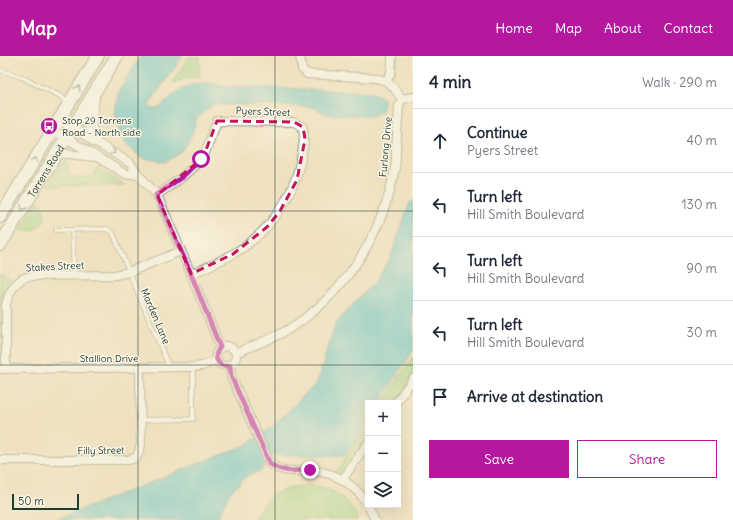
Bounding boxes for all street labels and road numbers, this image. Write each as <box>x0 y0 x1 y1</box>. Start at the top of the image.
street label: Pyers Street <box>235 104 291 119</box>
street label: Furlong Drive <box>376 116 395 178</box>
street label: Torrens Road <box>25 142 68 200</box>
street label: Stakes Street <box>25 258 85 275</box>
street label: Marden Lane <box>138 286 173 346</box>
street label: Stallion Drive <box>80 352 138 365</box>
street label: Filly Street <box>77 444 125 457</box>

